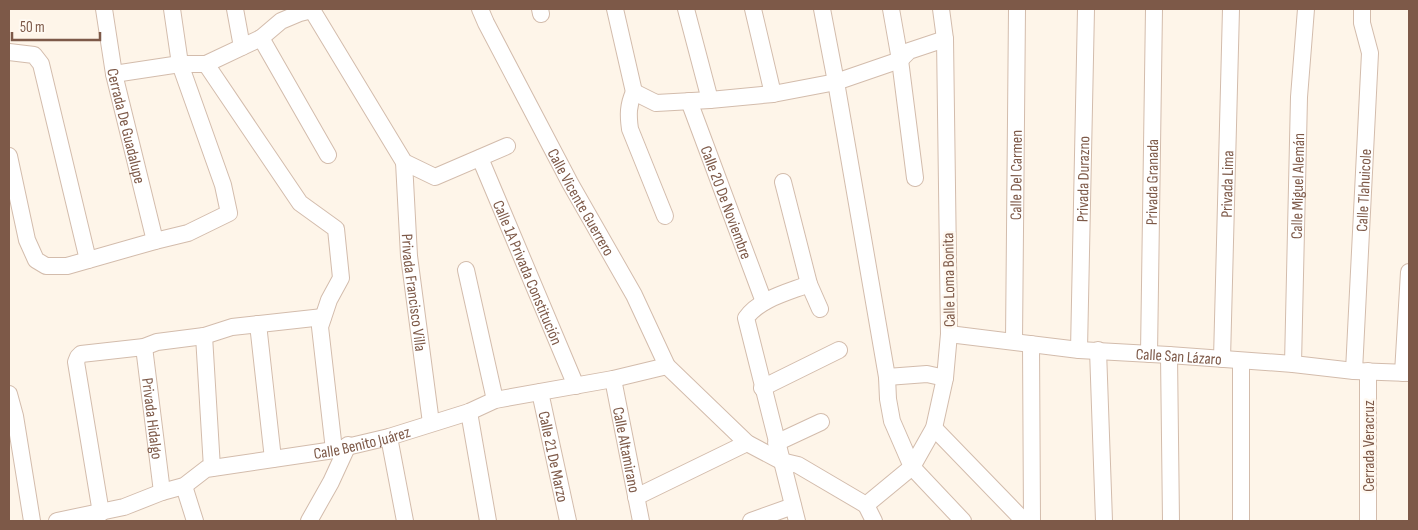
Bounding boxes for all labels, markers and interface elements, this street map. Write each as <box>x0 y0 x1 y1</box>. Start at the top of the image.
scale bar <box>12 10 100 42</box>
text: 50 m <box>20 18 45 37</box>
street label: Cerrada De Guadalupe <box>102 67 149 186</box>
street label: Calle Del Carmen <box>1007 130 1027 220</box>
street label: Calle Miguel Alemán <box>1288 133 1309 239</box>
street label: Privada Durazno <box>1074 136 1094 222</box>
street label: Privada Granada <box>1143 139 1163 225</box>
street label: Calle 20 De Noviembre <box>696 143 755 262</box>
street label: Calle Vicente Guerrero <box>543 146 618 260</box>
street label: Calle Tlahuicole <box>1353 148 1376 232</box>
street label: Privada Lima <box>1218 150 1238 218</box>
street label: Calle 1A Privada Constitución <box>488 198 566 348</box>
street label: Privada Francisco Villa <box>397 233 429 353</box>
street label: Calle Loma Bonita <box>939 233 960 327</box>
street label: Calle San Lázaro <box>1135 345 1222 370</box>
street label: Privada Hidalgo <box>137 377 166 460</box>
street label: Cerrada Veracruz <box>1360 400 1379 492</box>
street label: Calle Altamirano <box>608 405 643 494</box>
street label: Calle 21 De Marzo <box>533 409 572 504</box>
street label: Calle Benito Juárez <box>312 423 413 464</box>

